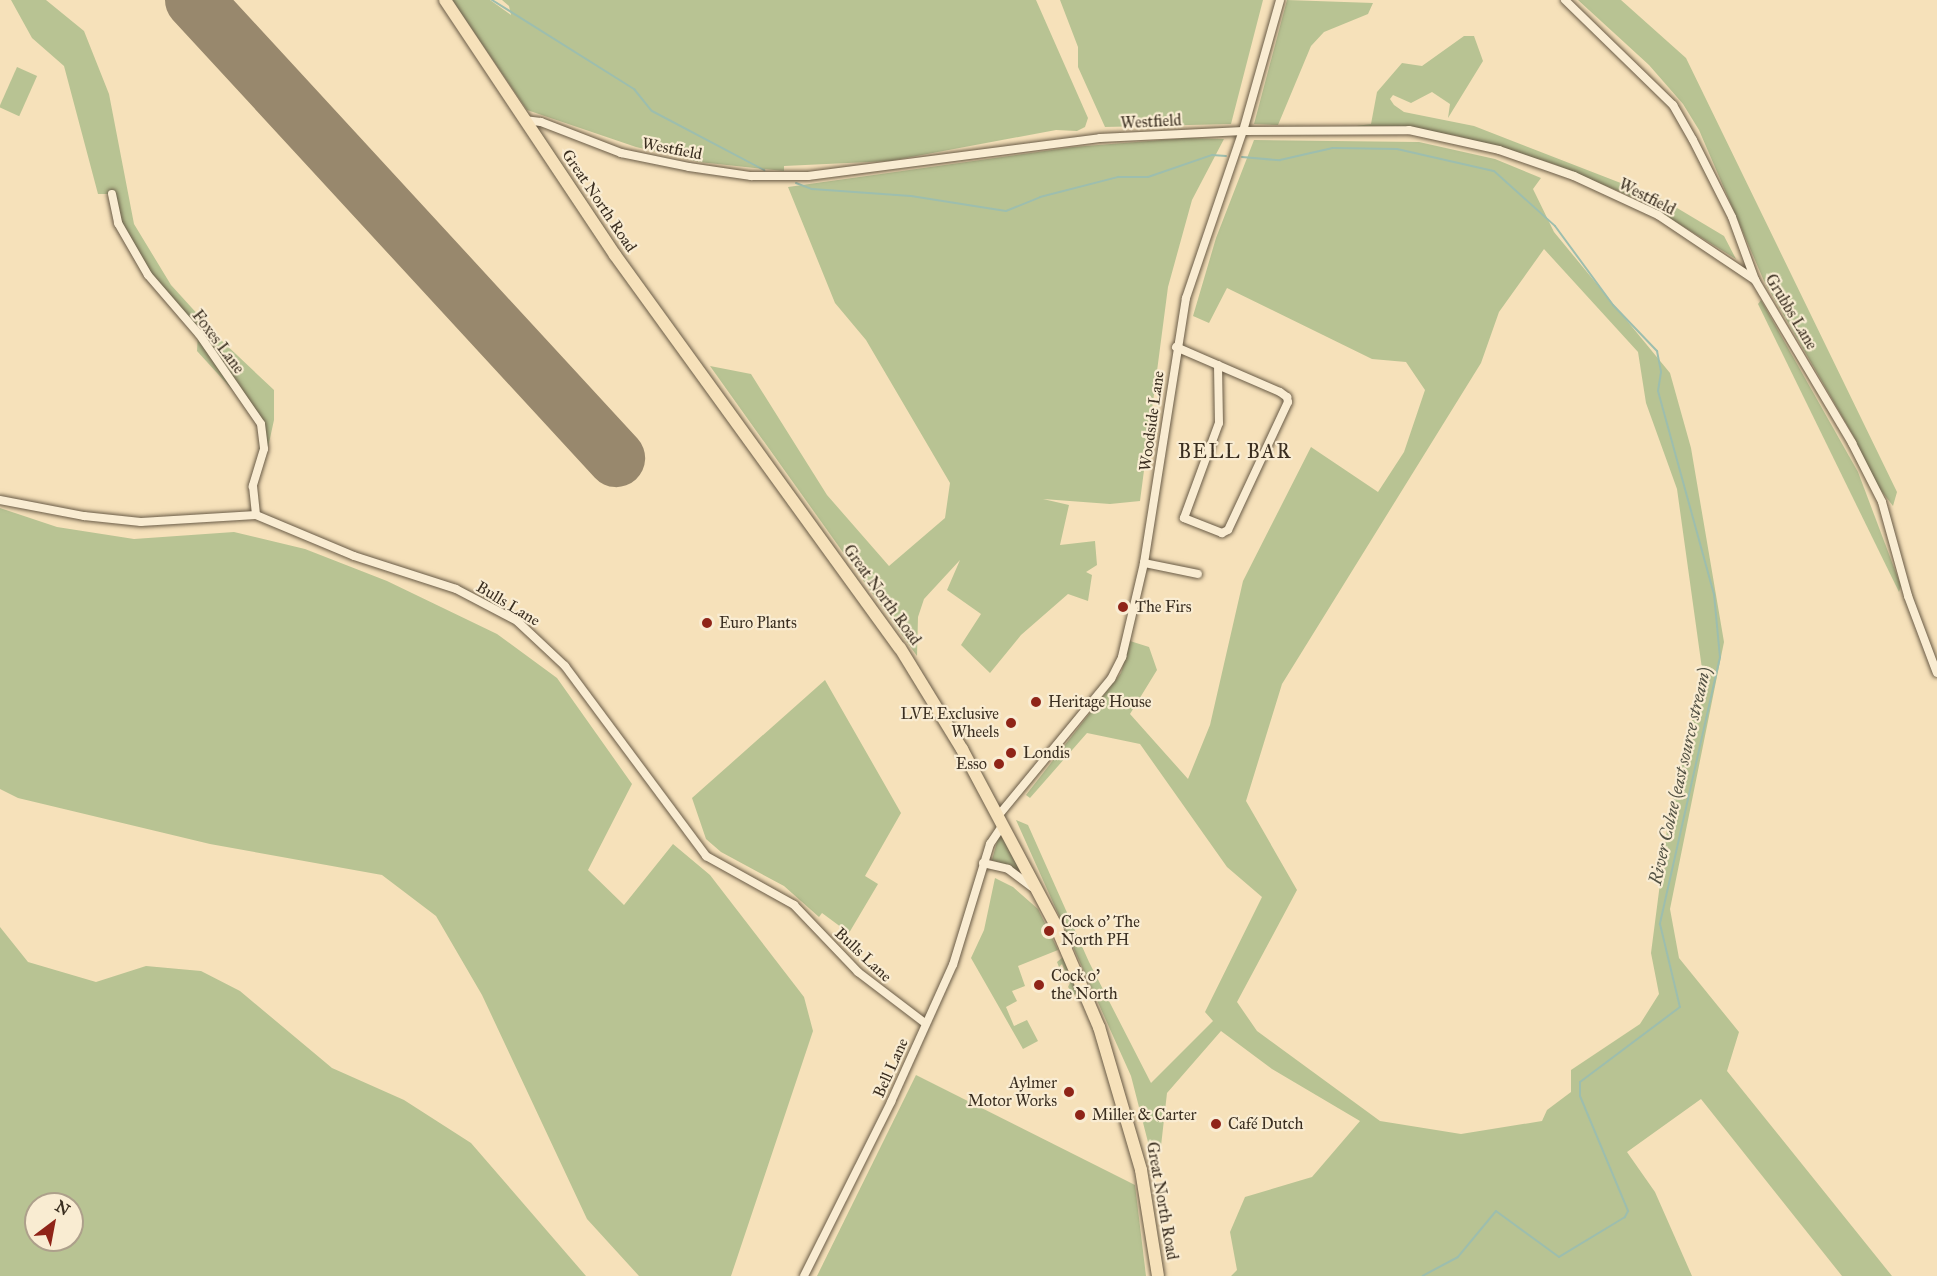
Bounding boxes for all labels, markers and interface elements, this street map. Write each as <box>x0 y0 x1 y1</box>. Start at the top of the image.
street label: Westfield <box>1120 111 1182 133</box>
street label: Westfield <box>640 134 704 164</box>
street label: Great North Road <box>558 146 640 256</box>
street label: Westfield <box>1615 175 1679 219</box>
street label: Grubbs Lane <box>1761 271 1821 353</box>
street label: Foxes Lane <box>188 306 248 378</box>
street label: Woodside Lane <box>1135 370 1169 472</box>
district label: BELL BAR <box>1178 439 1292 463</box>
street label: Great North Road <box>839 541 925 649</box>
street label: Bulls Lane <box>473 578 543 630</box>
place label: The Firs <box>1135 597 1192 617</box>
marker: The Firs <box>1116 600 1130 614</box>
place label: Euro Plants <box>719 613 797 633</box>
marker: Euro Plants <box>700 616 714 630</box>
water label: River Colne (east source stream) <box>1644 665 1716 887</box>
place label: Heritage House <box>1048 692 1152 712</box>
marker: Heritage House <box>1029 695 1043 709</box>
place label: LVE Exclusive Wheels <box>900 704 999 742</box>
marker: LVE Exclusive Wheels <box>1004 716 1018 730</box>
place label: Londis <box>1023 743 1070 763</box>
marker: Londis <box>1004 746 1018 760</box>
place label: Esso <box>956 754 987 774</box>
marker: Esso <box>992 757 1006 771</box>
place label: Cock o' The North PH <box>1061 912 1140 950</box>
street label: Bulls Lane <box>831 924 895 986</box>
marker: Cock o' The North PH <box>1042 924 1056 938</box>
place label: Cock o' the North <box>1051 966 1118 1004</box>
marker: Cock o' the North <box>1032 978 1046 992</box>
street label: Bell Lane <box>869 1035 913 1101</box>
place label: Aylmer Motor Works <box>967 1073 1057 1111</box>
marker: Aylmer Motor Works <box>1062 1085 1076 1099</box>
place label: Miller & Carter <box>1092 1105 1197 1125</box>
marker: Miller & Carter <box>1073 1108 1087 1122</box>
place label: Café Dutch <box>1228 1114 1303 1134</box>
marker: Café Dutch <box>1209 1117 1223 1131</box>
street label: Great North Road <box>1142 1140 1182 1262</box>
north arrow <box>24 1192 84 1252</box>
text: N <box>52 1196 74 1220</box>

